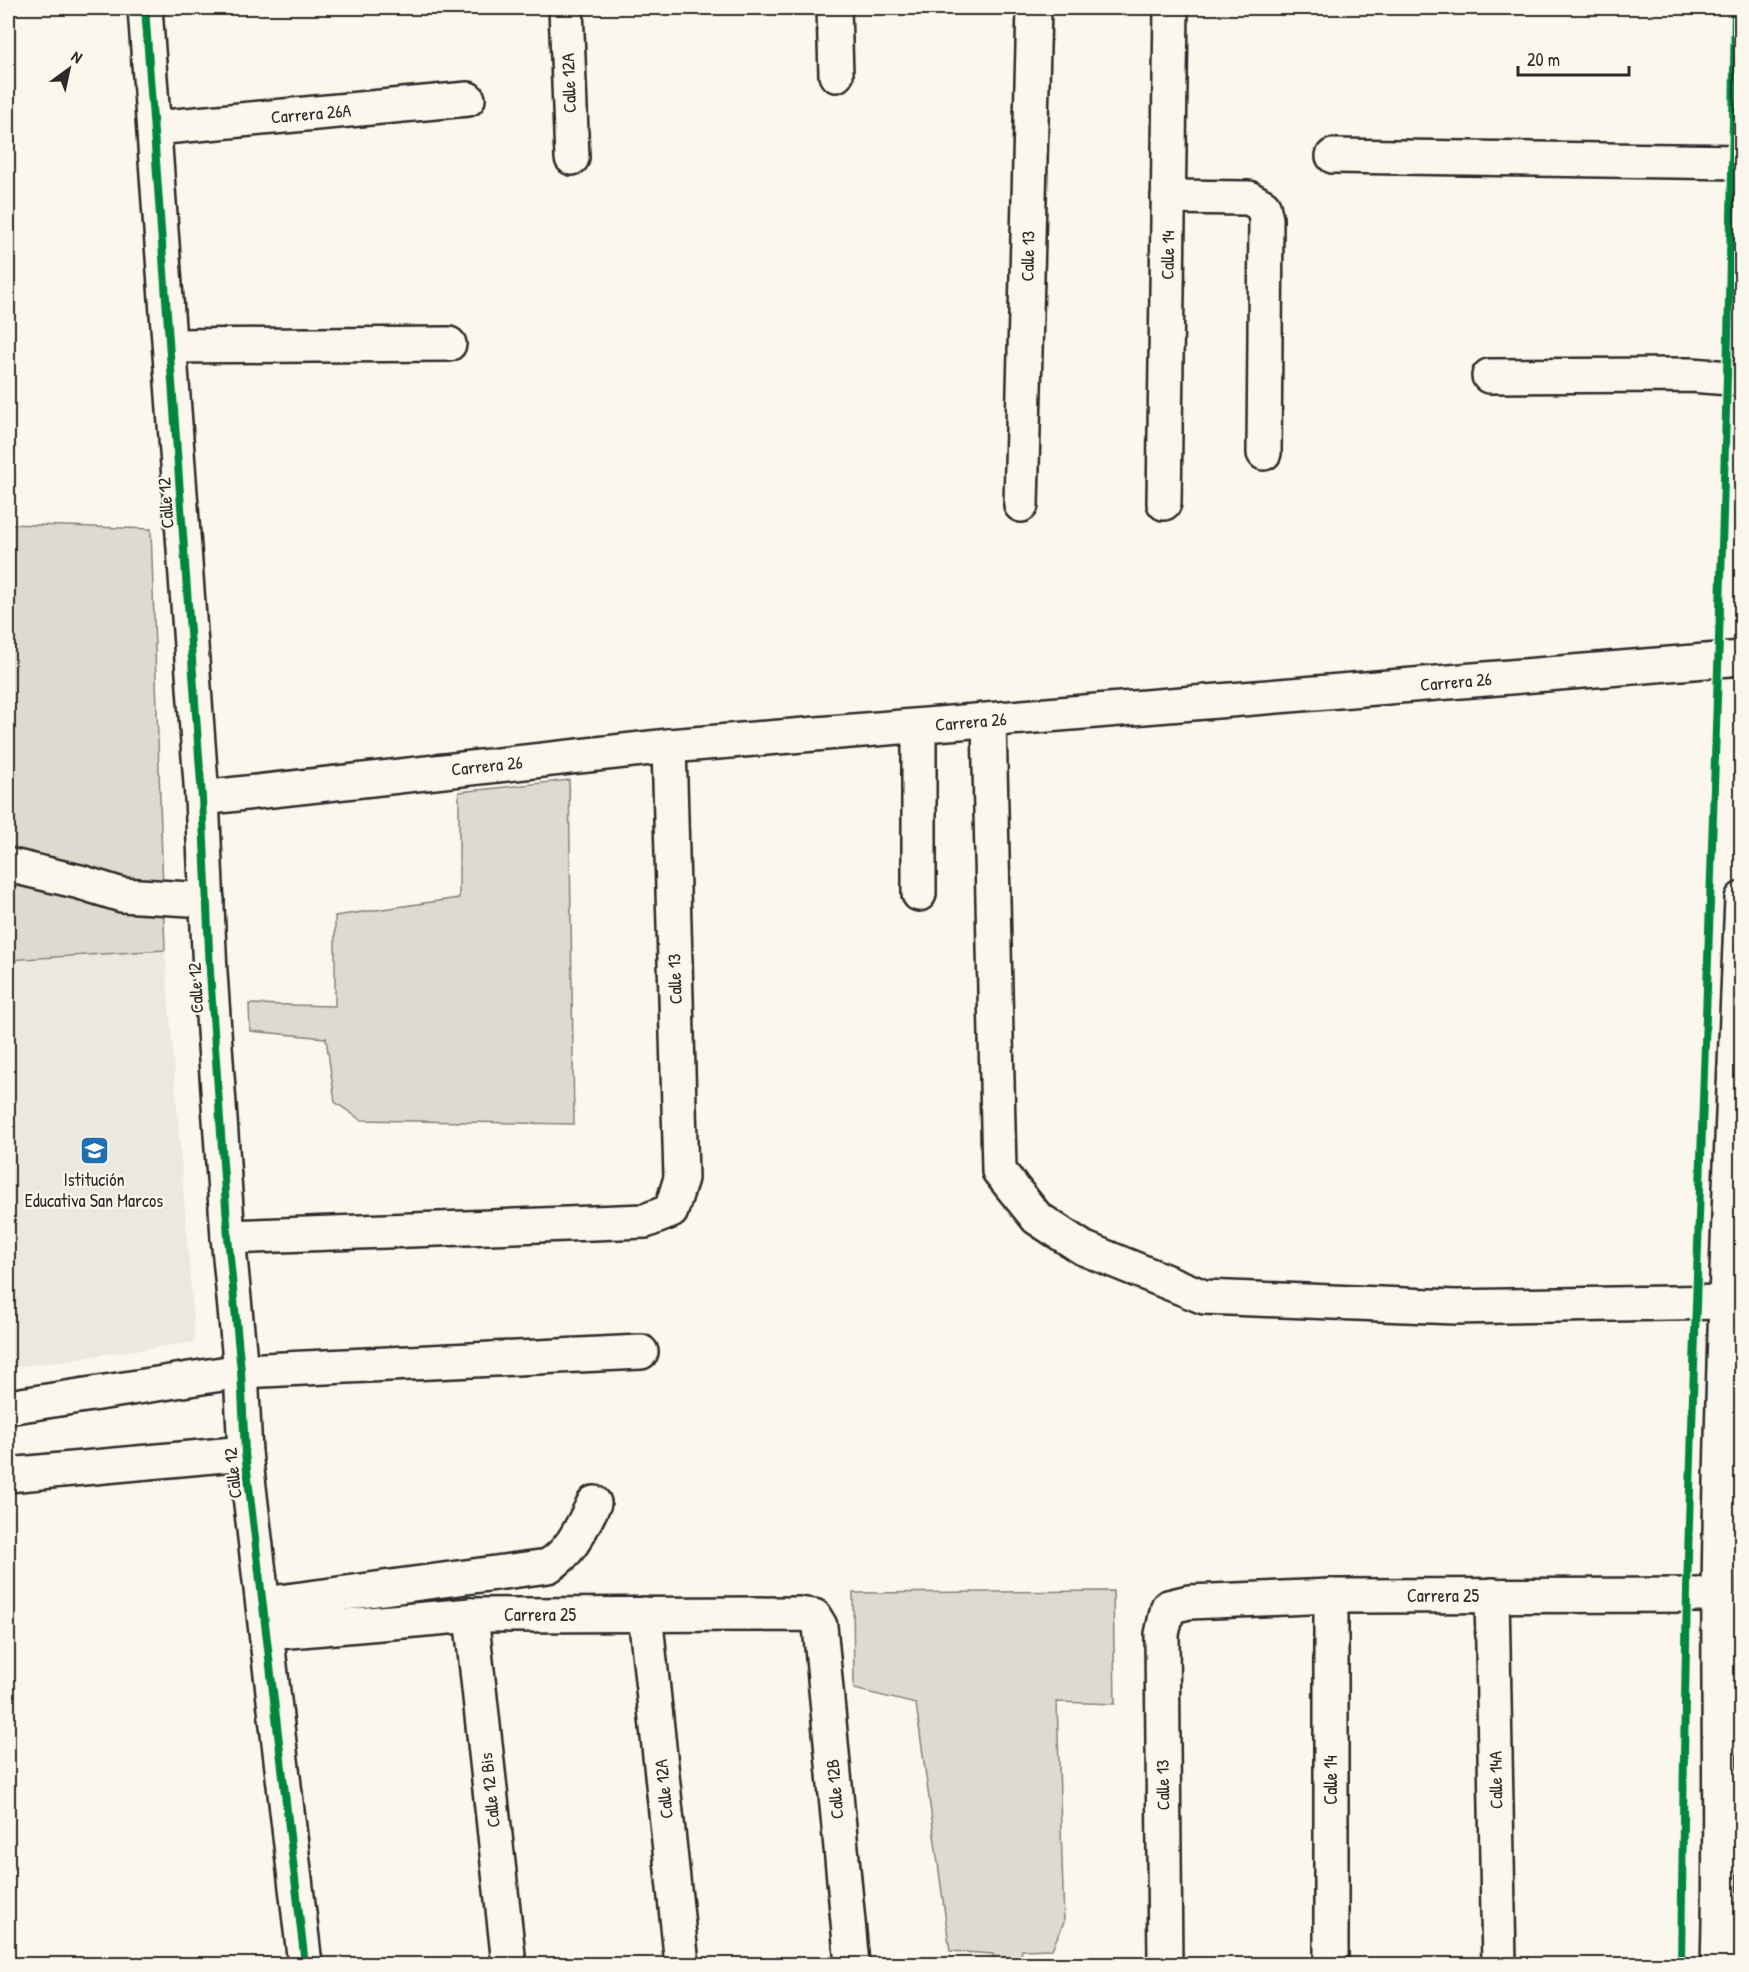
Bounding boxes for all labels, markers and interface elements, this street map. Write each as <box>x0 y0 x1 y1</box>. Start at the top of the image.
north arrow <box>39 39 99 99</box>
scale bar <box>1518 39 1629 77</box>
text: N <box>68 45 87 68</box>
text: 20 m <box>1527 47 1560 72</box>
street label: Calle 12A <box>555 53 582 113</box>
street label: Carrera 26A <box>270 98 352 129</box>
street label: Calle 13 <box>1015 230 1040 282</box>
street label: Calle 14 <box>1155 230 1180 280</box>
street label: Calle 12 <box>151 476 180 529</box>
street label: Carrera 26 <box>1419 666 1493 697</box>
street label: Carrera 26 <box>934 706 1008 737</box>
street label: Carrera 26 <box>450 749 524 782</box>
street label: Calle 13 <box>661 953 688 1005</box>
street label: Calle 12 <box>182 961 209 1014</box>
school or university icon: Istitución Educativa San Marcos <box>78 1135 110 1167</box>
place label: Istitución Educativa San Marcos <box>25 1167 163 1213</box>
street label: Calle 12 <box>217 1446 248 1500</box>
street label: Carrera 25 <box>1407 1583 1479 1608</box>
street label: Carrera 25 <box>504 1602 576 1627</box>
street label: Calle 12 Bis <box>473 1751 506 1829</box>
street label: Calle 14A <box>1482 1751 1509 1809</box>
street label: Calle 14 <box>1318 1755 1343 1805</box>
street label: Calle 12A <box>648 1758 679 1820</box>
street label: Calle 12B <box>819 1758 850 1820</box>
street label: Calle 13 <box>1150 1759 1175 1811</box>

